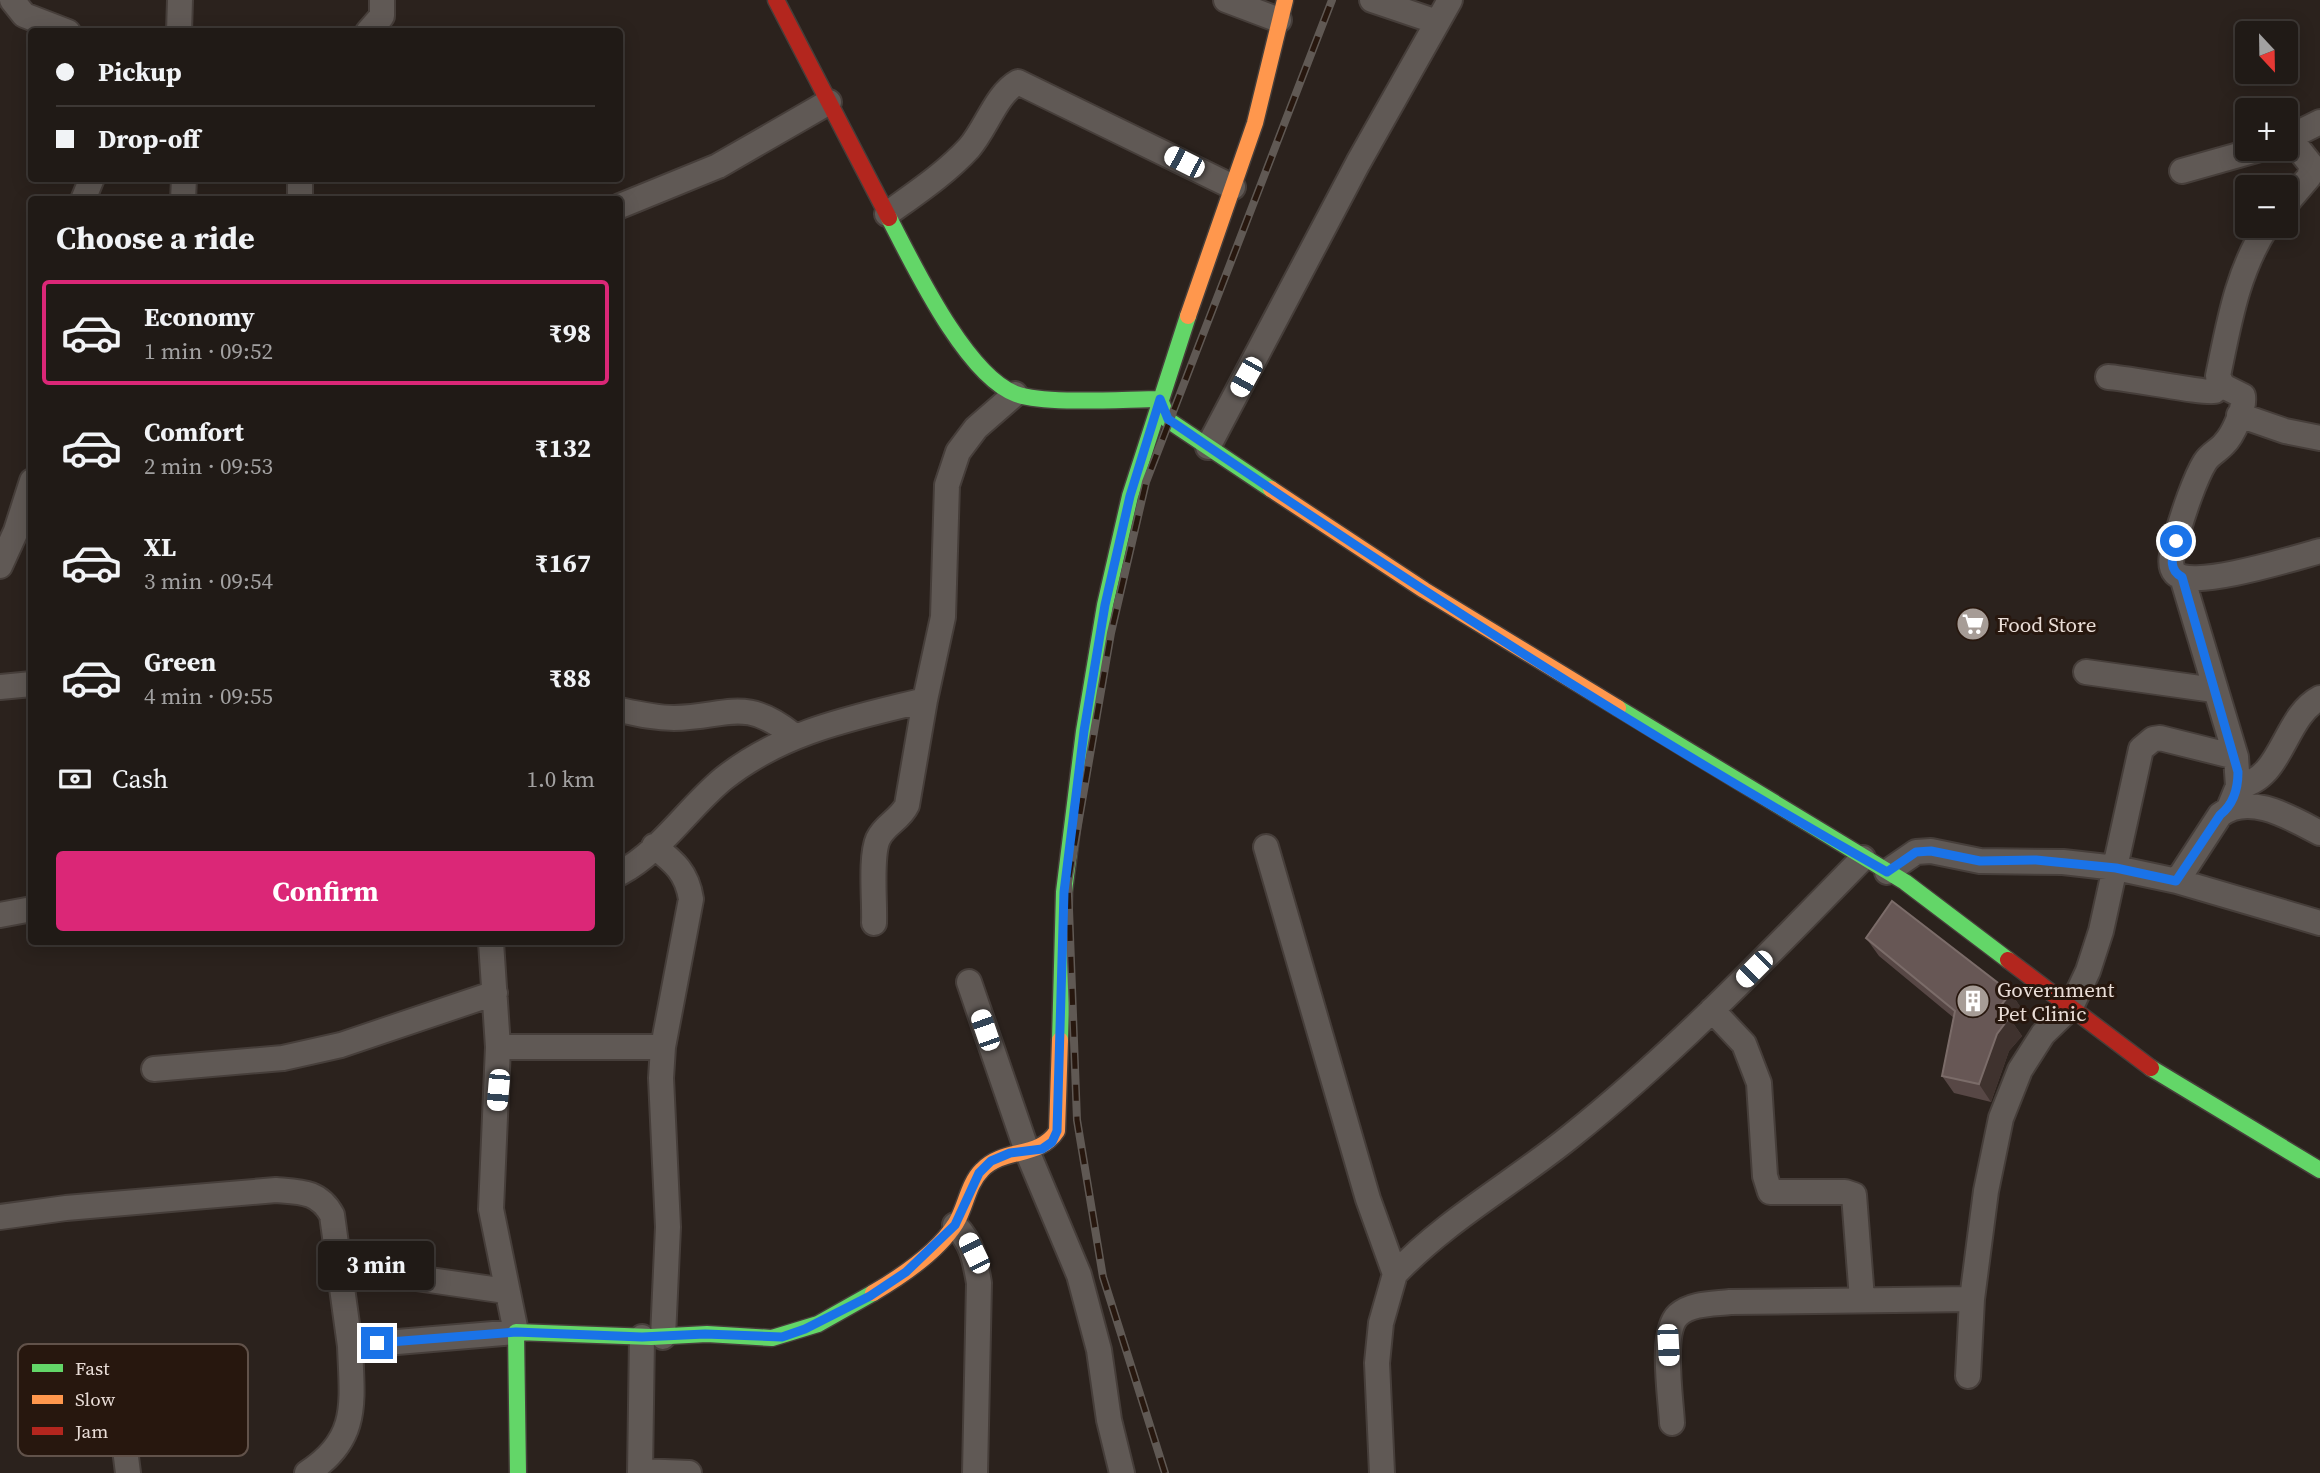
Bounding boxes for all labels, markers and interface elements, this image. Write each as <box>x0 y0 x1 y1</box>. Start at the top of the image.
north arrow <box>2235 21 2298 84</box>
map controls <box>2235 21 2298 238</box>
text: Pickup <box>98 54 182 90</box>
button: + <box>2235 98 2298 161</box>
text: Drop-off <box>98 121 200 157</box>
car <box>1161 143 1208 181</box>
button: − <box>2235 175 2298 238</box>
text: Choose a ride <box>56 216 255 260</box>
text: Economy <box>144 299 255 335</box>
icon: car <box>60 301 123 364</box>
text: ₹98 <box>549 315 591 351</box>
text: 1 min · 09:52 <box>144 335 273 367</box>
car <box>1227 354 1266 400</box>
text: Comfort <box>144 414 244 450</box>
icon: car <box>60 416 123 479</box>
text: ₹132 <box>535 430 591 466</box>
text: 2 min · 09:53 <box>144 450 273 482</box>
route start <box>2160 525 2192 557</box>
text: XL <box>144 529 176 565</box>
icon: car <box>60 531 123 594</box>
text: ₹167 <box>535 545 591 581</box>
text: 3 min · 09:54 <box>144 565 273 597</box>
supermarket icon: Food Store <box>1954 605 1992 643</box>
place label: Food Store <box>1997 610 2096 639</box>
text: Green <box>144 644 216 680</box>
icon: car <box>60 646 123 709</box>
text: ₹88 <box>549 660 591 696</box>
text: 4 min · 09:55 <box>144 680 273 712</box>
icon: cash <box>56 760 94 798</box>
text: Cash <box>112 761 168 797</box>
text: 1.0 km <box>526 763 595 795</box>
button: Confirm <box>56 851 595 931</box>
car <box>1732 947 1777 991</box>
place label: Government Pet Clinic <box>1997 975 2115 1028</box>
building icon: Government Pet Clinic <box>1954 982 1992 1020</box>
car <box>969 1007 1002 1053</box>
car <box>486 1068 511 1112</box>
car <box>956 1230 993 1276</box>
callout: 3 min <box>319 1242 435 1290</box>
text: 3 min <box>346 1249 406 1281</box>
car <box>1657 1323 1680 1367</box>
route end <box>361 1327 393 1359</box>
legend <box>18 1344 248 1456</box>
text: Fast <box>75 1355 110 1381</box>
text: Slow <box>75 1386 116 1412</box>
text: Jam <box>74 1418 108 1444</box>

